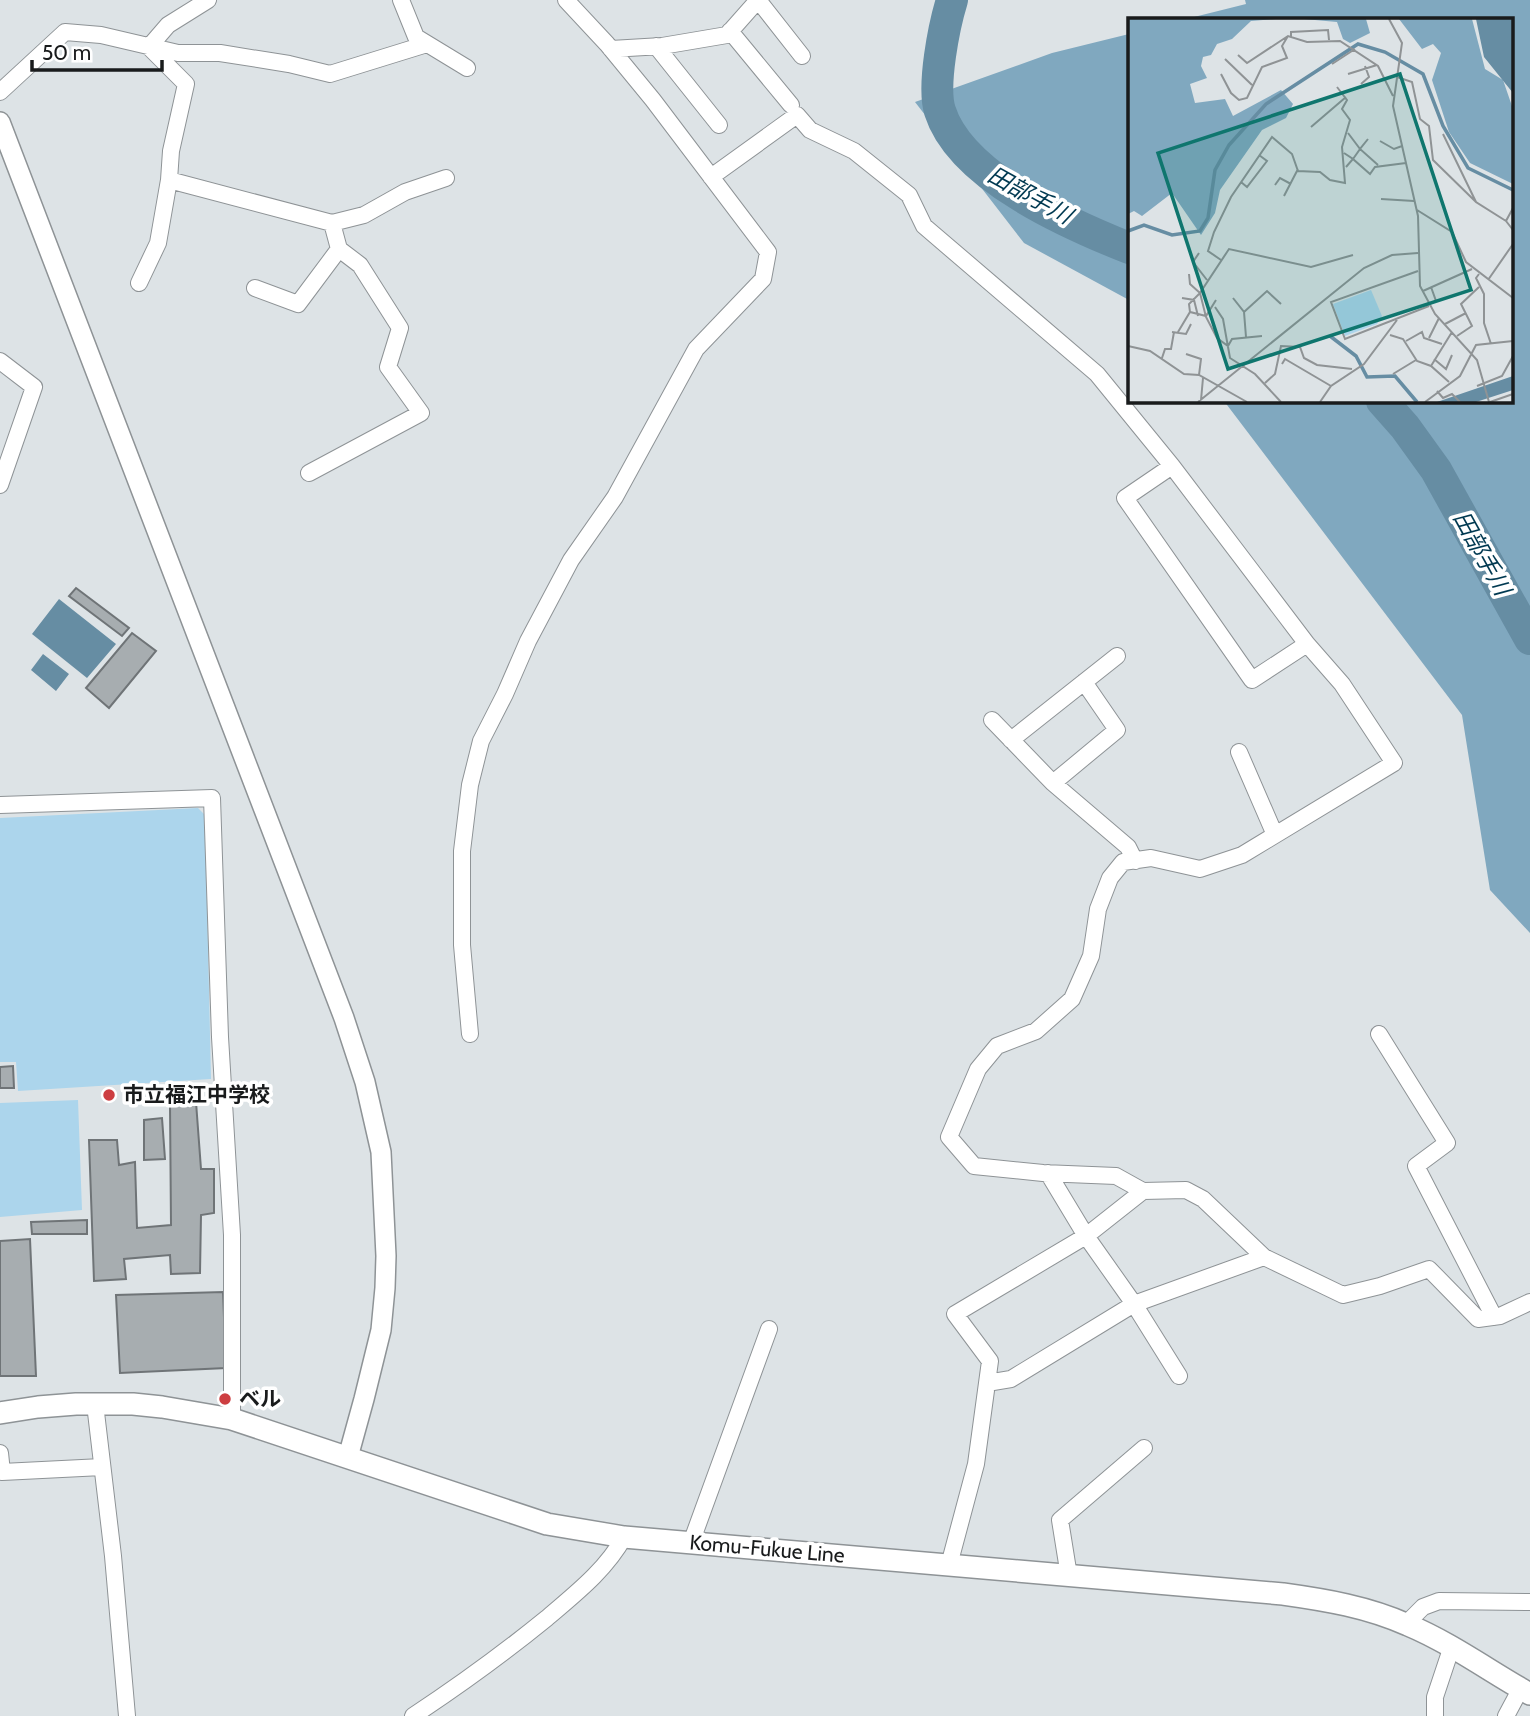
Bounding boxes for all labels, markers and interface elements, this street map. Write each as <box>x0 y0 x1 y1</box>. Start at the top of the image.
inset map <box>1128 18 1512 402</box>
scale bar <box>32 28 161 72</box>
text: 50 m <box>42 40 91 65</box>
water label: 田部手川 <box>983 160 1080 231</box>
water label: 田部手川 <box>1447 506 1518 603</box>
place label: 市立福江中学校 <box>123 1082 270 1107</box>
marker: 市立福江中学校 <box>101 1087 117 1103</box>
place label: ベル <box>239 1386 281 1411</box>
marker: ベル <box>217 1391 233 1407</box>
street label: Komu-Fukue Line <box>688 1529 846 1568</box>

